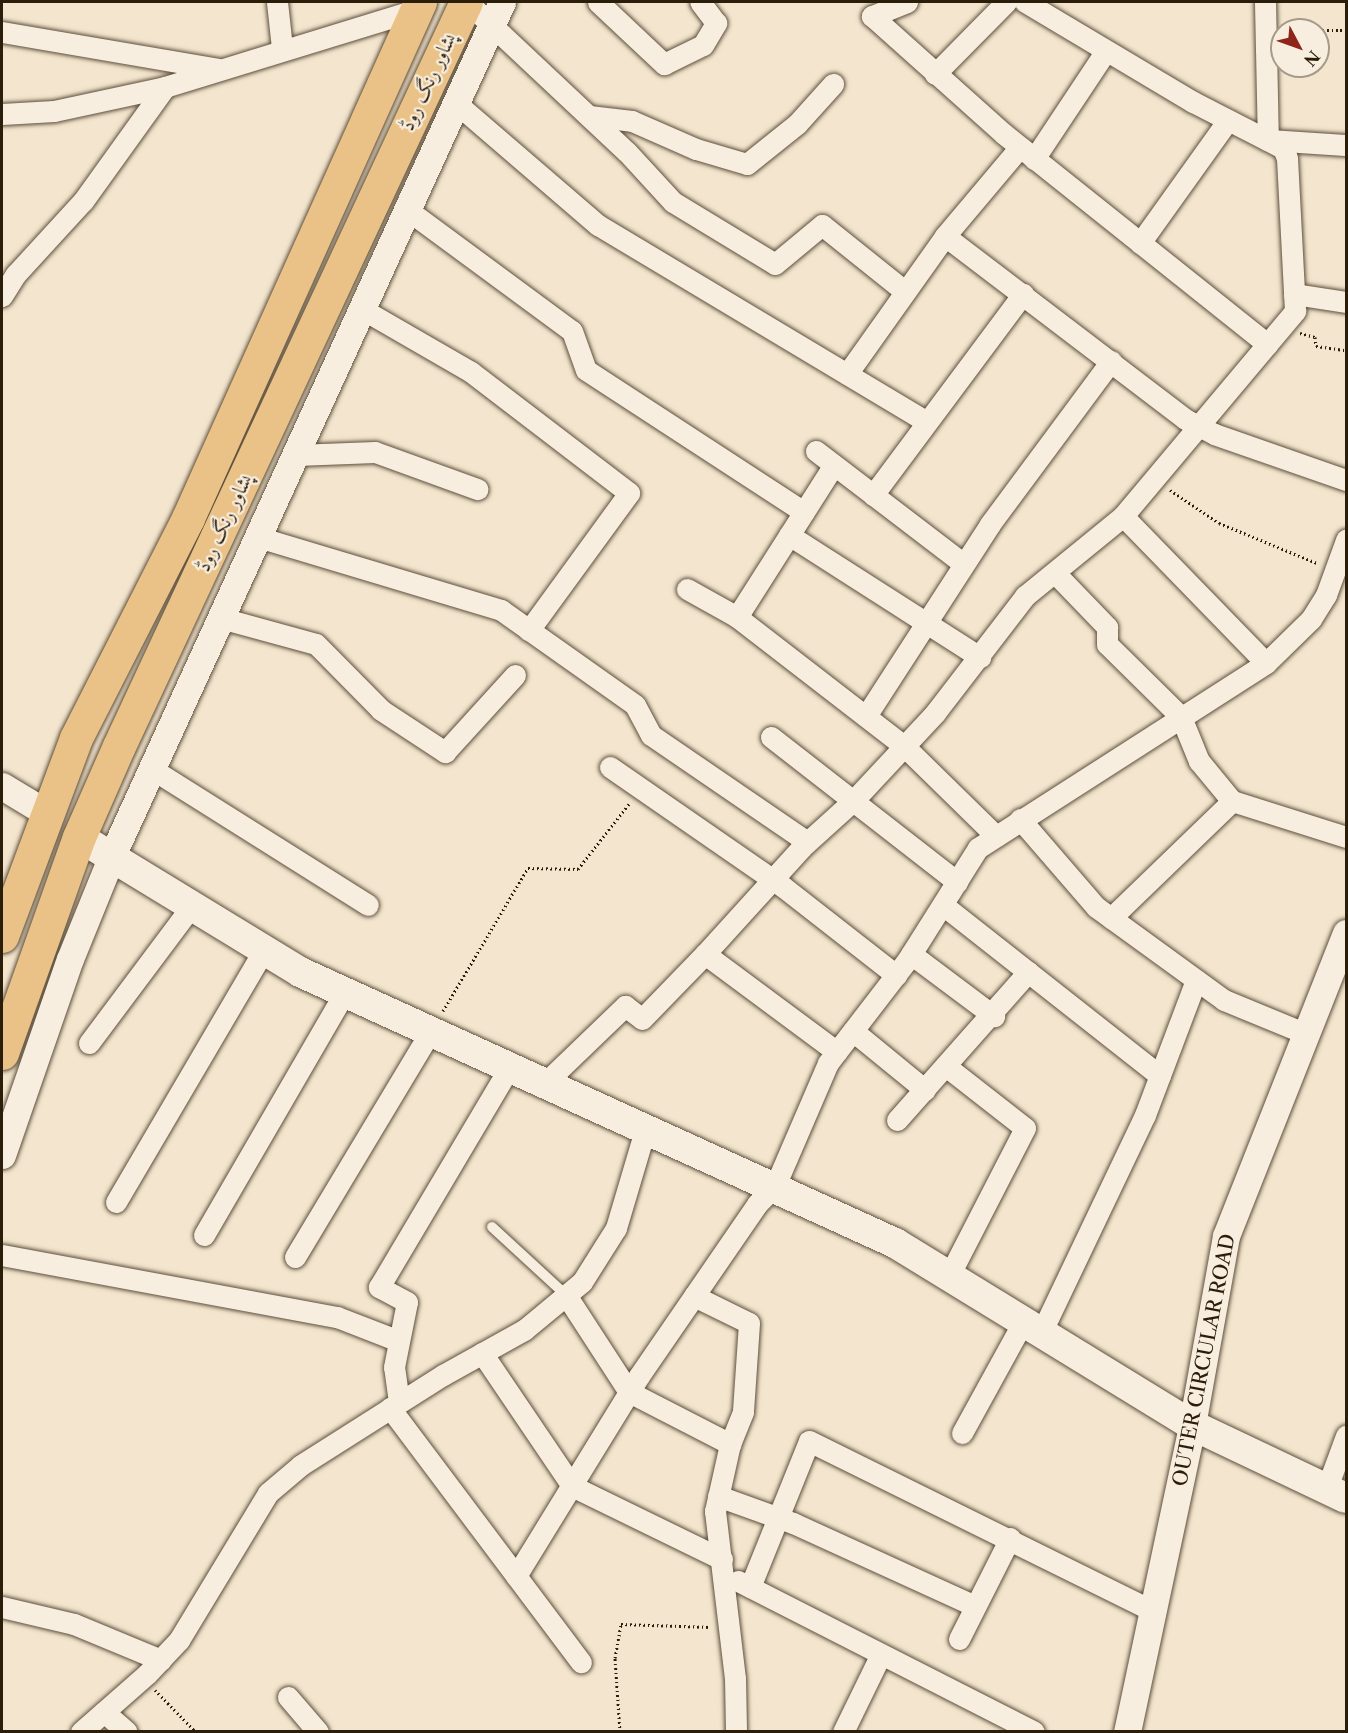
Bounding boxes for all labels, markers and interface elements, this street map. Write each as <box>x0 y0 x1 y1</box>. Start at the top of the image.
north arrow <box>1270 18 1330 78</box>
street label: پشاور رنگ روڈ <box>395 29 461 135</box>
text: N <box>1300 47 1324 70</box>
street label: پشاور رنگ روڈ <box>191 470 257 576</box>
street label: OUTER CIRCULAR ROAD <box>1168 1231 1240 1489</box>

